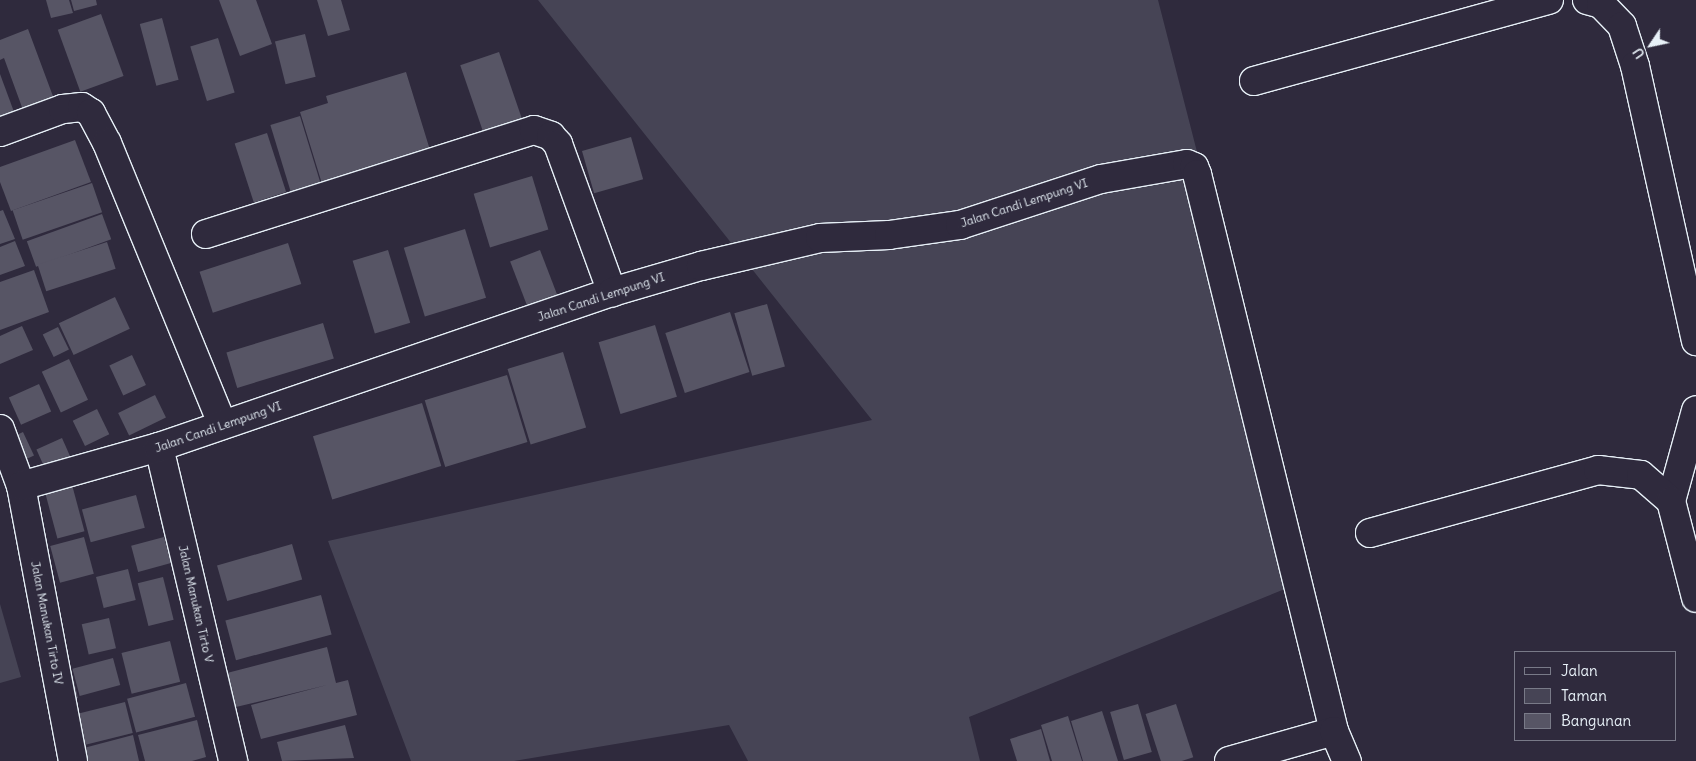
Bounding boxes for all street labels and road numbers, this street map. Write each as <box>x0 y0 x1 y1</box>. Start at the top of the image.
street label: Jalan Candi Lempung VI <box>959 176 1089 230</box>
street label: Jalan Candi Lempung VI <box>536 270 666 324</box>
street label: Jalan Candi Lempung VI <box>153 399 283 455</box>
street label: Jalan Manukan Tirto V <box>175 544 217 664</box>
street label: Jalan Manukan Tirto IV <box>28 560 66 686</box>

